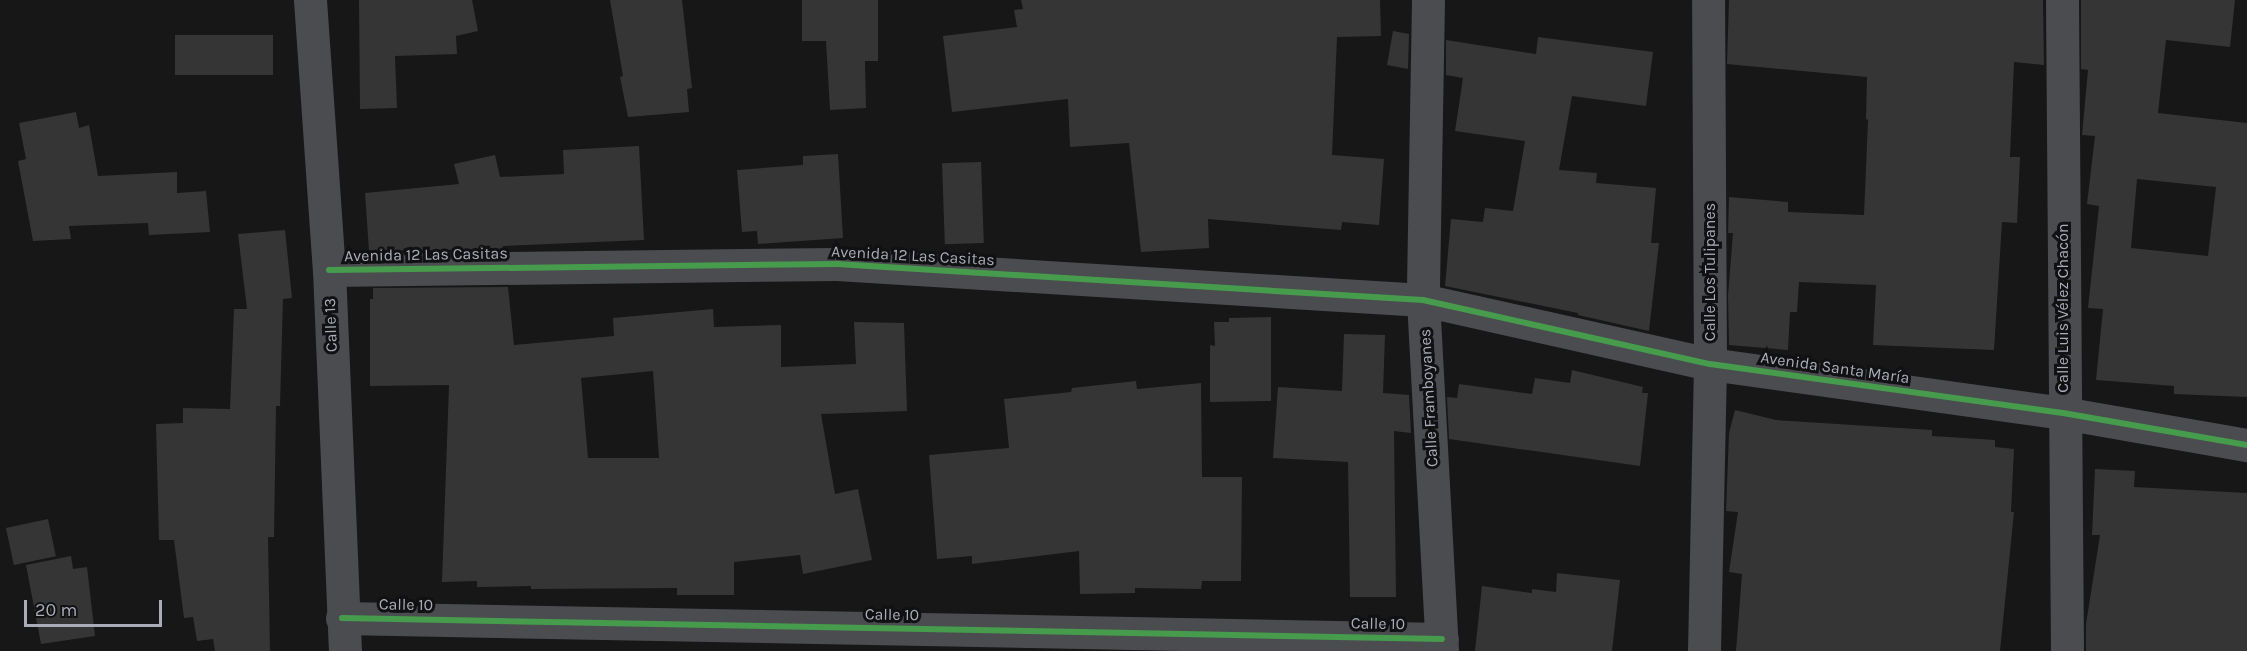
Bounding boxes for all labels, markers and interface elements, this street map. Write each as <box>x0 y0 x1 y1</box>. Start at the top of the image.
street label: Calle Los Tulipanes <box>1700 203 1720 341</box>
street label: Calle Luis Vélez Chacón <box>2053 223 2073 393</box>
street label: Avenida 12 Las Casitas <box>831 242 995 270</box>
street label: Avenida 12 Las Casitas <box>344 244 508 266</box>
street label: Calle 13 <box>320 298 342 352</box>
street label: Calle Framboyanes <box>1416 328 1442 468</box>
street label: Avenida Santa María <box>1759 348 1911 388</box>
scale bar <box>27 588 165 626</box>
street label: Calle 10 <box>379 595 433 615</box>
text: 20 m <box>35 599 77 621</box>
street label: Calle 10 <box>865 605 919 625</box>
street label: Calle 10 <box>1351 614 1405 634</box>

